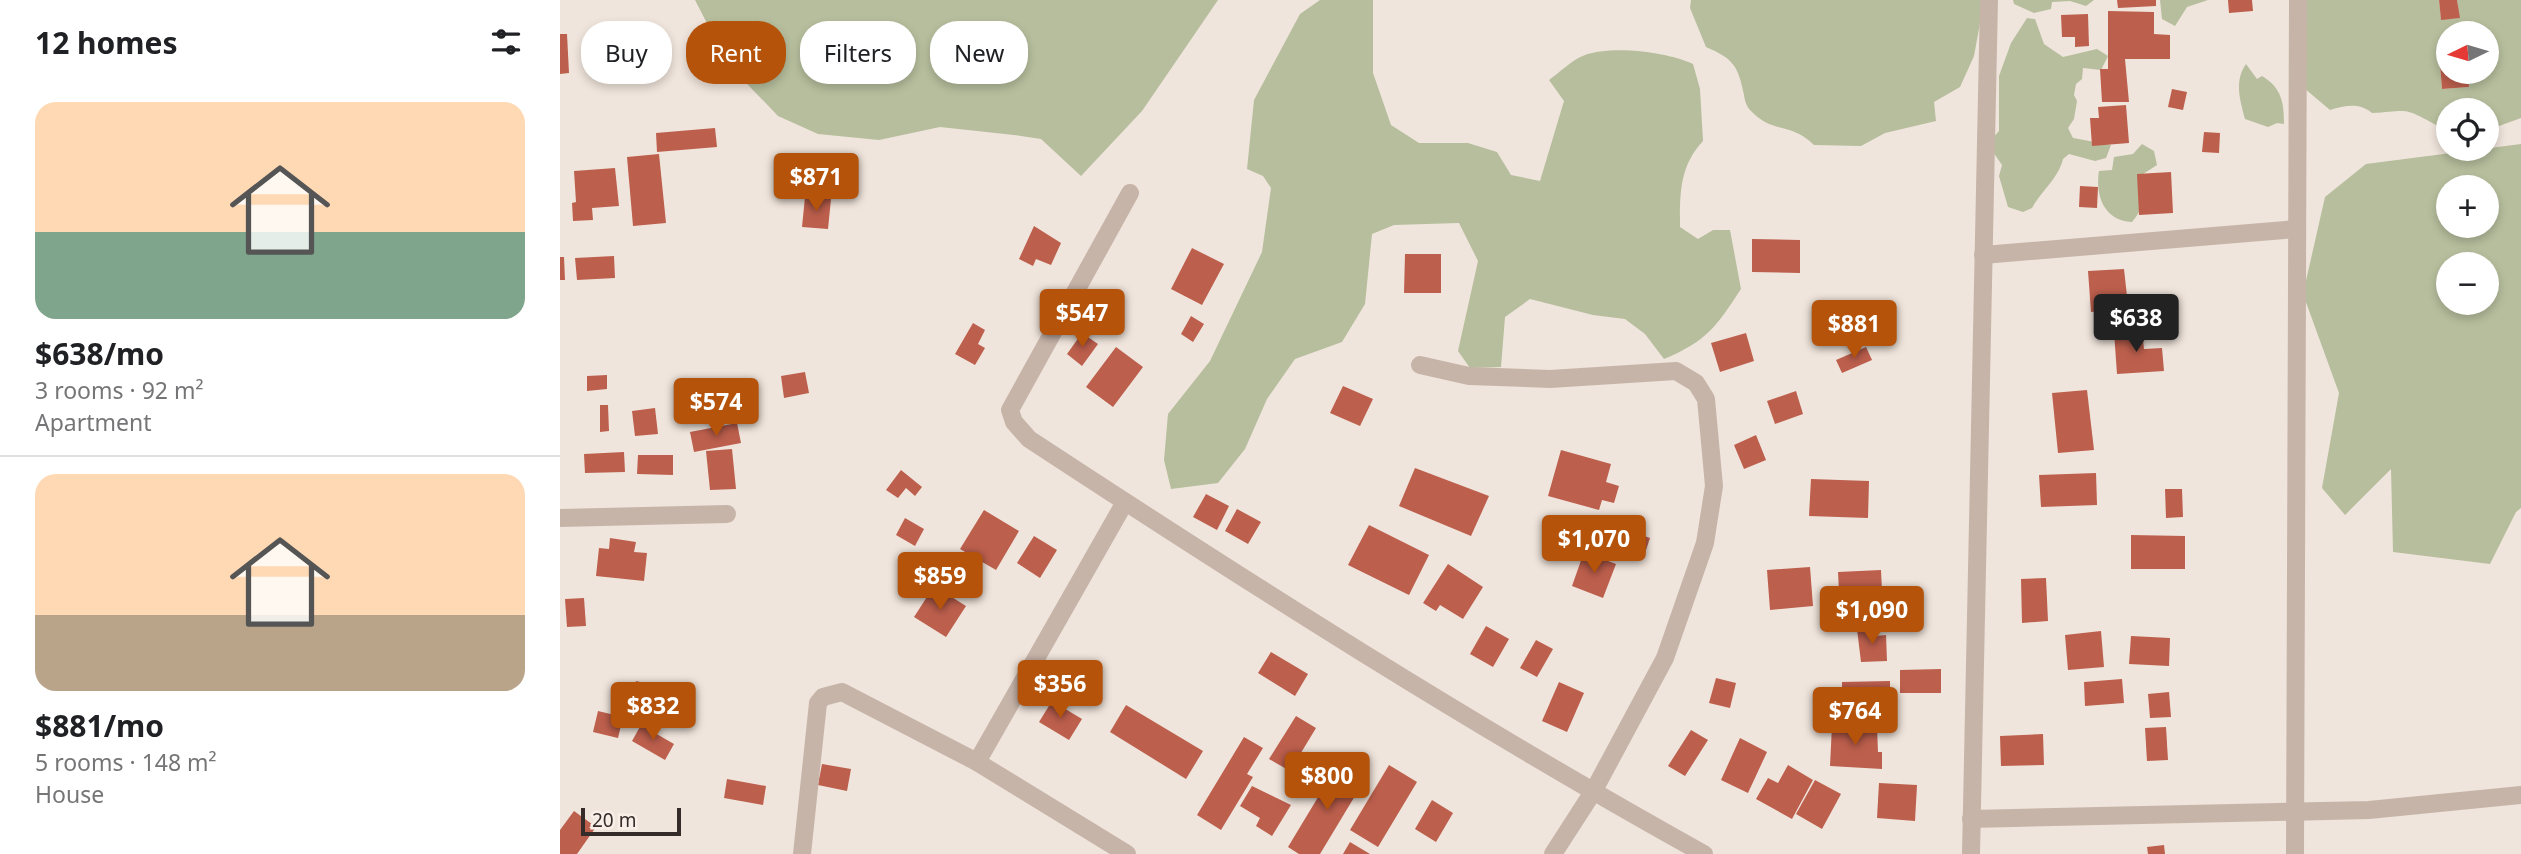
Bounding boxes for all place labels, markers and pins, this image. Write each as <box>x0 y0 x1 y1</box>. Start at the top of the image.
pin: $871 <box>775 154 857 213</box>
pin: $547 <box>1041 290 1123 349</box>
pin: $638 <box>2095 294 2177 354</box>
pin: $881 <box>1813 300 1895 360</box>
pin: $574 <box>675 378 757 438</box>
pin: $1,070 <box>1537 516 1651 575</box>
pin: $859 <box>899 552 981 612</box>
pin: $1,090 <box>1815 586 1929 646</box>
pin: $356 <box>1019 660 1101 720</box>
pin: $832 <box>612 682 694 742</box>
pin: $764 <box>1814 688 1896 747</box>
pin: $800 <box>1286 752 1368 812</box>

